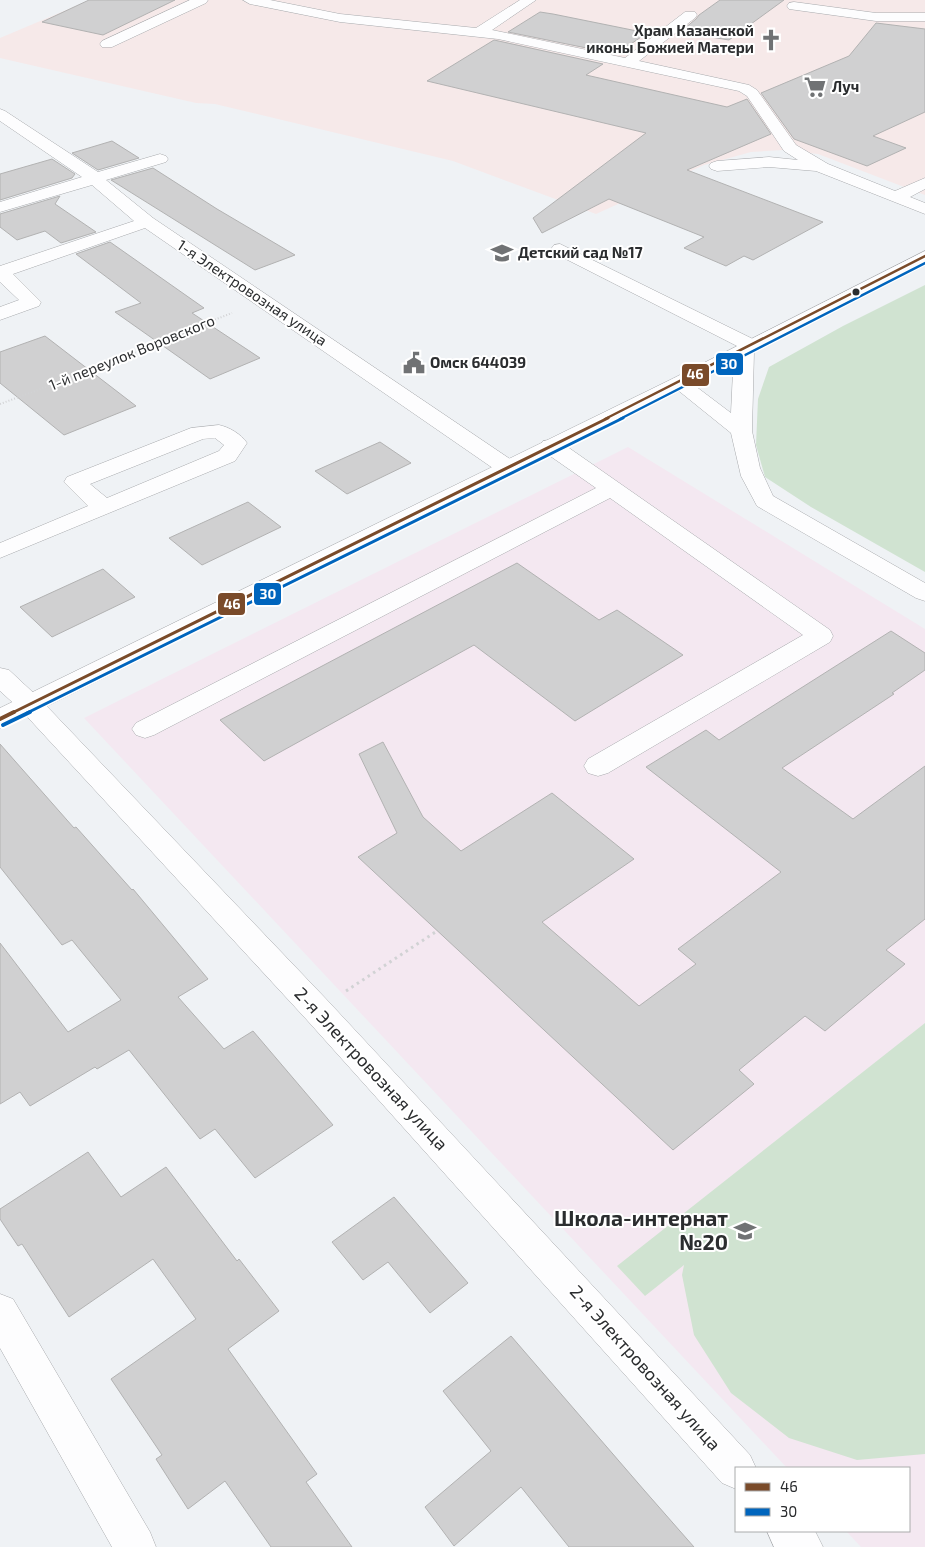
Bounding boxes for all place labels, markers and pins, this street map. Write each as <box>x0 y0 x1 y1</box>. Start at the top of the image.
place label: Храм Казанской иконы Божией Матери <box>586 21 754 56</box>
church icon: Храм Казанской иконы Божией Матери <box>758 27 784 53</box>
supermarket icon: Луч <box>802 74 828 100</box>
place label: Луч <box>832 77 859 95</box>
school or university icon: Детский сад №17 <box>489 240 515 266</box>
place label: Детский сад №17 <box>518 243 643 261</box>
unlabelled marker <box>851 287 861 297</box>
public building icon: Омск 644039 <box>401 350 427 376</box>
place label: Омск 644039 <box>430 353 526 371</box>
place label: Школа-интернат №20 <box>554 1205 728 1254</box>
school or university icon: Школа-интернат №20 <box>732 1218 758 1244</box>

